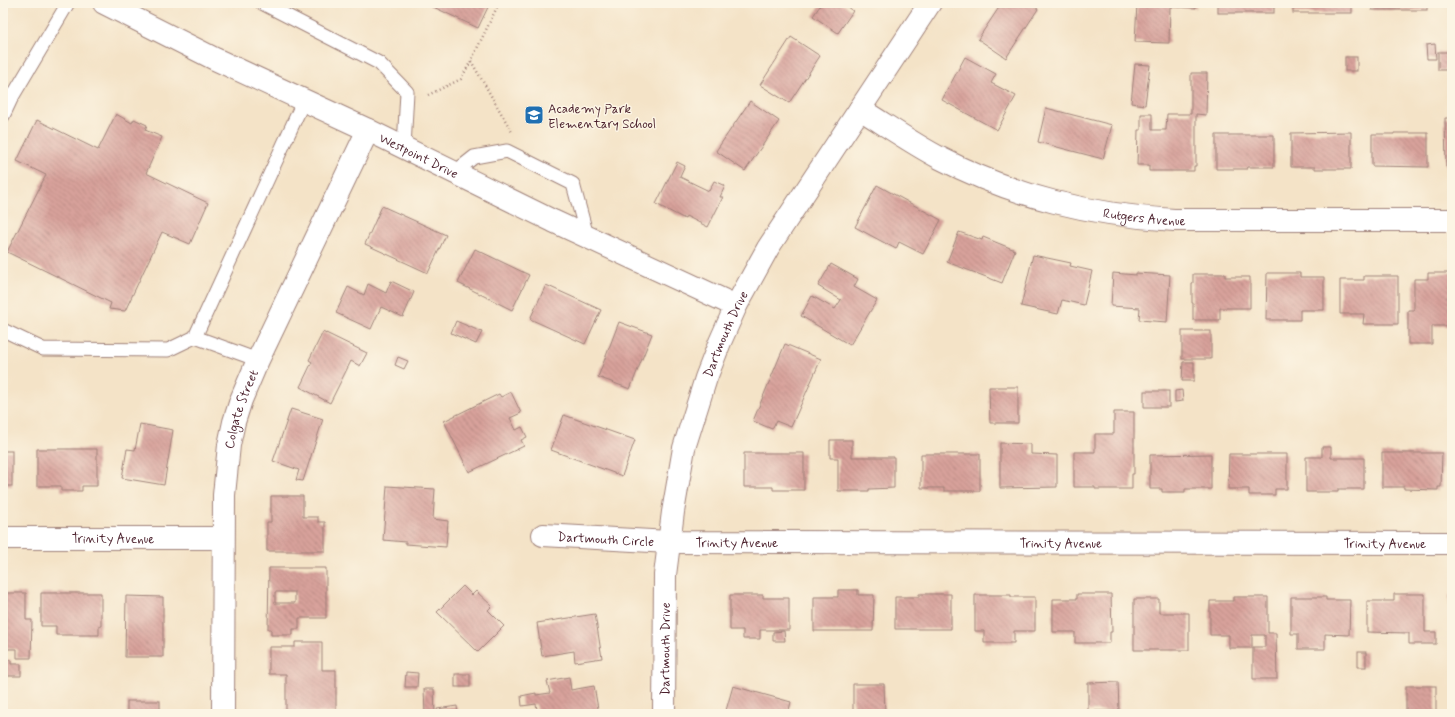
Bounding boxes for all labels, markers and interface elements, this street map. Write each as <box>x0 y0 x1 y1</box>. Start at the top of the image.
place label: Academy Park Elementary School <box>548 101 656 133</box>
school or university icon: Academy Park Elementary School <box>523 104 545 126</box>
street label: Westpoint Drive <box>376 130 461 183</box>
street label: Rutgers Avenue <box>1102 205 1186 230</box>
street label: Dartmouth Drive <box>700 288 753 380</box>
street label: Colgate Street <box>221 367 263 451</box>
street label: Dartmouth Circle <box>557 529 655 551</box>
street label: Trinity Avenue <box>72 531 154 548</box>
street label: Trinity Avenue <box>695 535 778 552</box>
street label: Trinity Avenue <box>1019 535 1102 553</box>
street label: Trinity Avenue <box>1343 536 1426 553</box>
street label: Dartmouth Drive <box>657 602 675 696</box>

